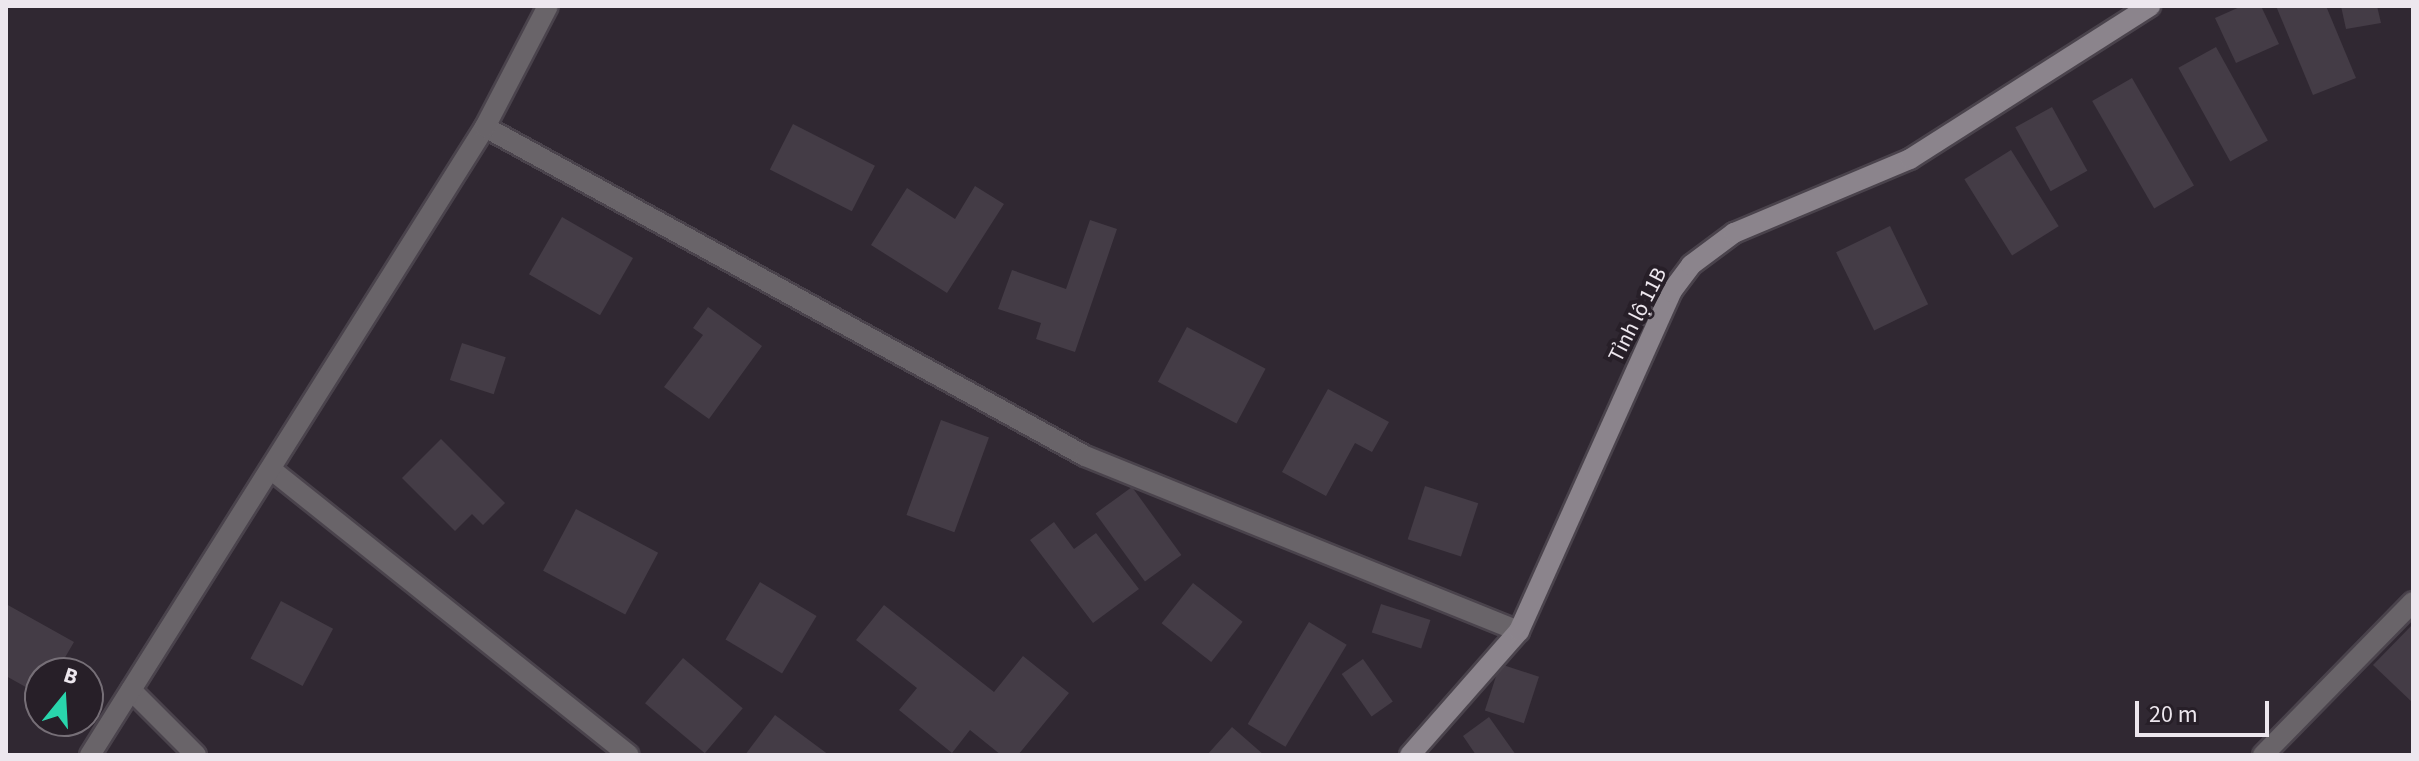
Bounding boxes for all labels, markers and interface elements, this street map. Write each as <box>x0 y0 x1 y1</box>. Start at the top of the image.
street label: Tỉnh lộ 11B <box>1603 263 1673 367</box>
north arrow <box>24 657 104 737</box>
text: B <box>60 659 82 693</box>
scale bar <box>2139 685 2273 735</box>
text: 20 m <box>2149 697 2198 732</box>

